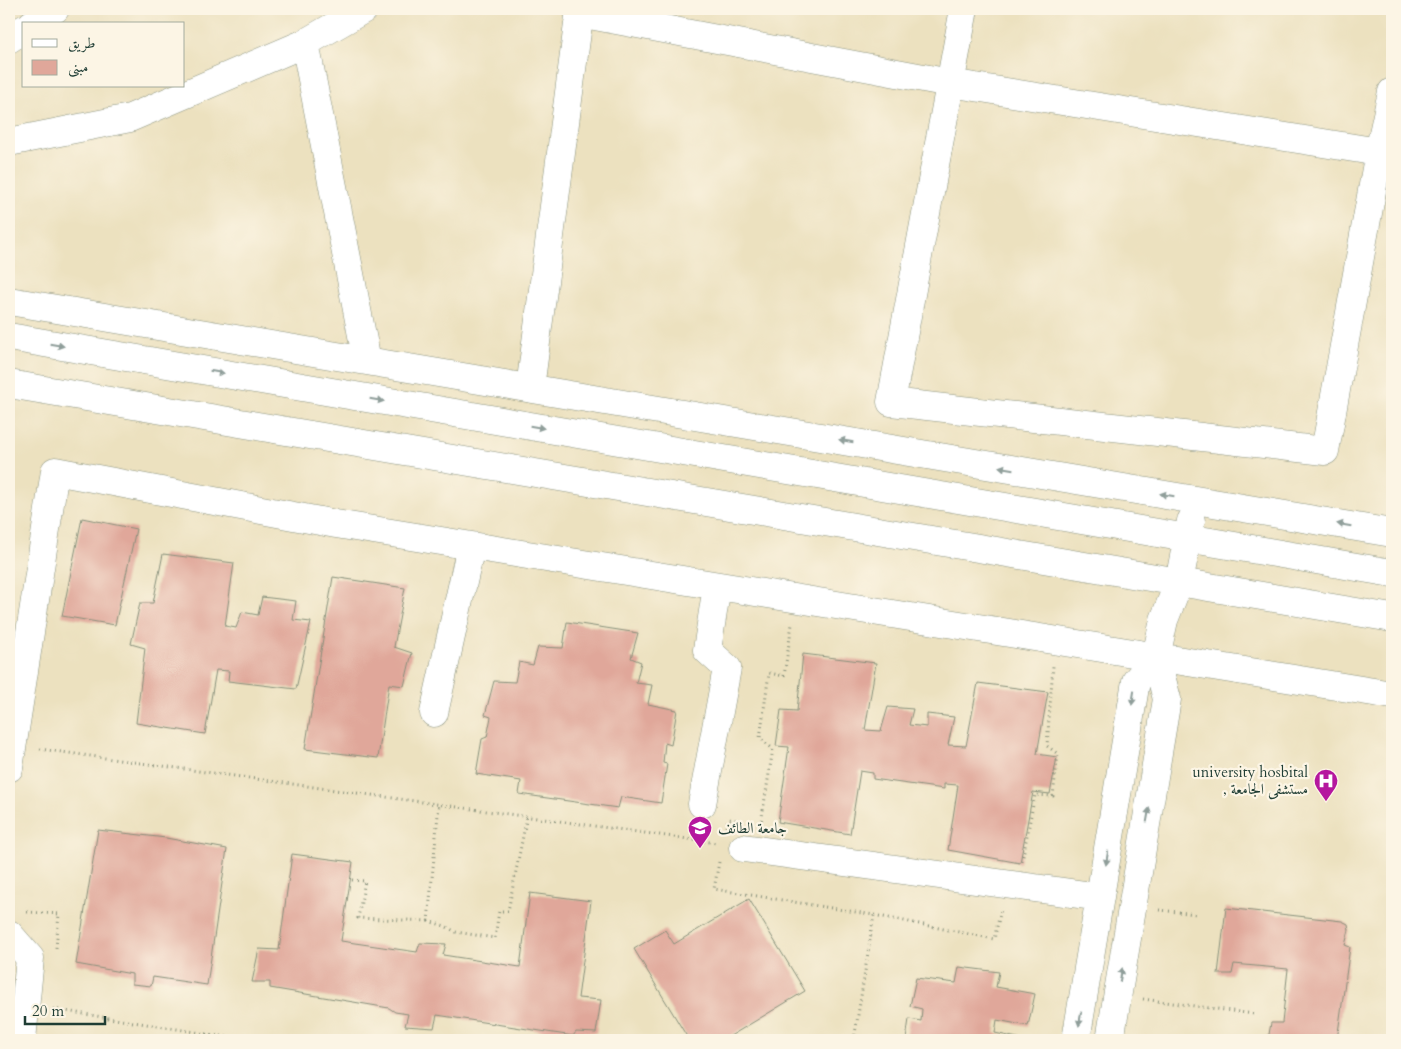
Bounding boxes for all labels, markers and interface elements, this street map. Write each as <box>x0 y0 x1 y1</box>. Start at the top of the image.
legend <box>22 22 185 88</box>
text: طريق <box>68 33 95 53</box>
text: مبنى <box>68 57 88 78</box>
one-way arrow <box>49 342 65 350</box>
one-way arrow <box>209 369 225 377</box>
one-way arrow <box>370 396 386 404</box>
one-way arrow <box>530 424 546 432</box>
one-way arrow <box>838 437 854 445</box>
one-way arrow <box>998 464 1014 472</box>
one-way arrow <box>1158 491 1174 499</box>
one-way arrow <box>1336 520 1352 528</box>
one-way arrow <box>1129 690 1137 706</box>
place label: university hosbital , مستشفى الجامعة <box>1193 762 1308 800</box>
hospital icon: university hosbital , مستشفى الجامعة <box>1313 768 1339 802</box>
one-way arrow <box>1144 806 1152 822</box>
school or university icon: جامعة الطائف <box>687 815 713 849</box>
place label: جامعة الطائف <box>718 818 787 838</box>
one-way arrow <box>1102 851 1110 867</box>
one-way arrow <box>1117 967 1125 983</box>
scale bar <box>25 994 105 1026</box>
text: 20 m <box>32 1001 64 1021</box>
one-way arrow <box>1076 1011 1084 1027</box>

